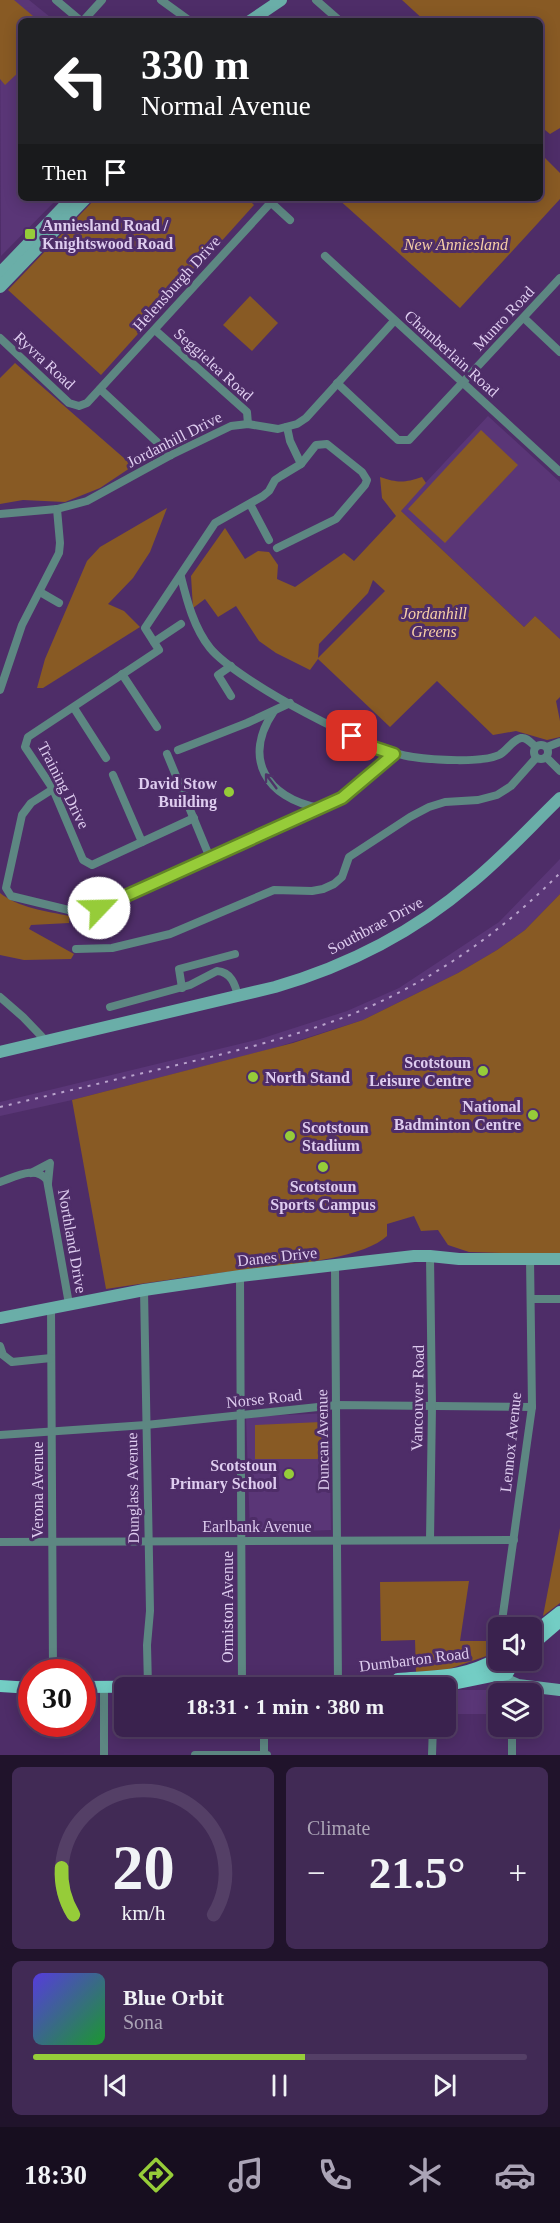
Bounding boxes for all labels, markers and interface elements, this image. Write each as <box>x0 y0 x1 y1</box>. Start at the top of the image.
icon: left <box>42 42 120 120</box>
text: 330 m <box>141 42 250 88</box>
text: Normal Avenue <box>141 91 311 121</box>
icon: arrive <box>99 156 132 189</box>
text: Then <box>42 160 87 185</box>
place label: Anniesland Road / Knightswood Road <box>42 217 173 253</box>
marker: Anniesland Road / Knightswood Road <box>23 227 37 241</box>
street label: Helensburgh Drive <box>129 232 224 335</box>
park label: New Anniesland <box>403 236 509 253</box>
street label: Munro Road <box>469 283 537 354</box>
street label: Chamberlain Road <box>401 307 502 400</box>
street label: Seggielea Road <box>170 325 256 405</box>
street label: Ryvra Road <box>10 328 78 393</box>
street label: Jordanhill Drive <box>124 408 225 471</box>
park label: Jordanhill Greens <box>401 605 468 640</box>
pin <box>326 710 377 761</box>
icon: arrive <box>335 719 368 752</box>
street label: Training Drive <box>34 739 93 832</box>
one-way arrow <box>264 773 277 789</box>
place label: David Stow Building <box>138 775 217 811</box>
marker: David Stow Building <box>222 785 236 799</box>
position arrow <box>67 876 131 940</box>
street label: Southbrae Drive <box>325 893 426 958</box>
place label: Scotstoun Leisure Centre <box>369 1054 471 1089</box>
marker: Scotstoun Leisure Centre <box>476 1064 490 1078</box>
place label: North Stand <box>265 1069 350 1086</box>
marker: North Stand <box>246 1070 260 1084</box>
place label: National Badminton Centre <box>394 1098 522 1133</box>
marker: National Badminton Centre <box>526 1108 540 1122</box>
place label: Scotstoun Stadium <box>302 1119 369 1154</box>
marker: Scotstoun Stadium <box>283 1129 297 1143</box>
marker: Scotstoun Sports Campus <box>316 1160 330 1174</box>
place label: Scotstoun Sports Campus <box>270 1178 376 1214</box>
street label: Northland Drive <box>55 1188 90 1294</box>
street label: Danes Drive <box>236 1244 318 1269</box>
street label: Vancouver Road <box>408 1345 427 1451</box>
street label: Norse Road <box>225 1386 303 1411</box>
street label: Duncan Avenue <box>313 1389 332 1491</box>
street label: Lennox Avenue <box>497 1391 524 1493</box>
street label: Dunglass Avenue <box>123 1432 143 1544</box>
street label: Verona Avenue <box>29 1442 46 1539</box>
place label: Scotstoun Primary School <box>170 1457 278 1493</box>
marker: Scotstoun Primary School <box>282 1467 296 1481</box>
street label: Earlbank Avenue <box>202 1518 312 1535</box>
street label: Ormiston Avenue <box>219 1551 236 1663</box>
map controls <box>488 1617 542 1737</box>
button: sound <box>488 1617 542 1671</box>
street label: Dumbarton Road <box>358 1644 470 1675</box>
speed limit sign: 30 <box>18 1659 96 1737</box>
button: layers <box>488 1683 542 1737</box>
text: 18:31 · 1 min · 380 m <box>186 1694 384 1719</box>
text: Climate <box>307 1817 370 1839</box>
text: 20 <box>112 1833 174 1902</box>
text: 21.5° <box>369 1848 465 1898</box>
text: − <box>307 1855 326 1891</box>
text: + <box>508 1855 527 1891</box>
text: km/h <box>121 1901 165 1925</box>
text: Blue Orbit <box>123 1985 224 2010</box>
text: Sona <box>123 2011 163 2033</box>
icon: previous <box>99 2069 132 2102</box>
icon: pause <box>263 2069 296 2102</box>
icon: next <box>428 2069 461 2102</box>
icon: directions <box>135 2154 177 2196</box>
icon: music <box>225 2154 267 2196</box>
icon: phone <box>314 2154 356 2196</box>
icon: climate <box>404 2154 446 2196</box>
icon: car <box>494 2154 536 2196</box>
text: 18:30 <box>24 2160 87 2190</box>

